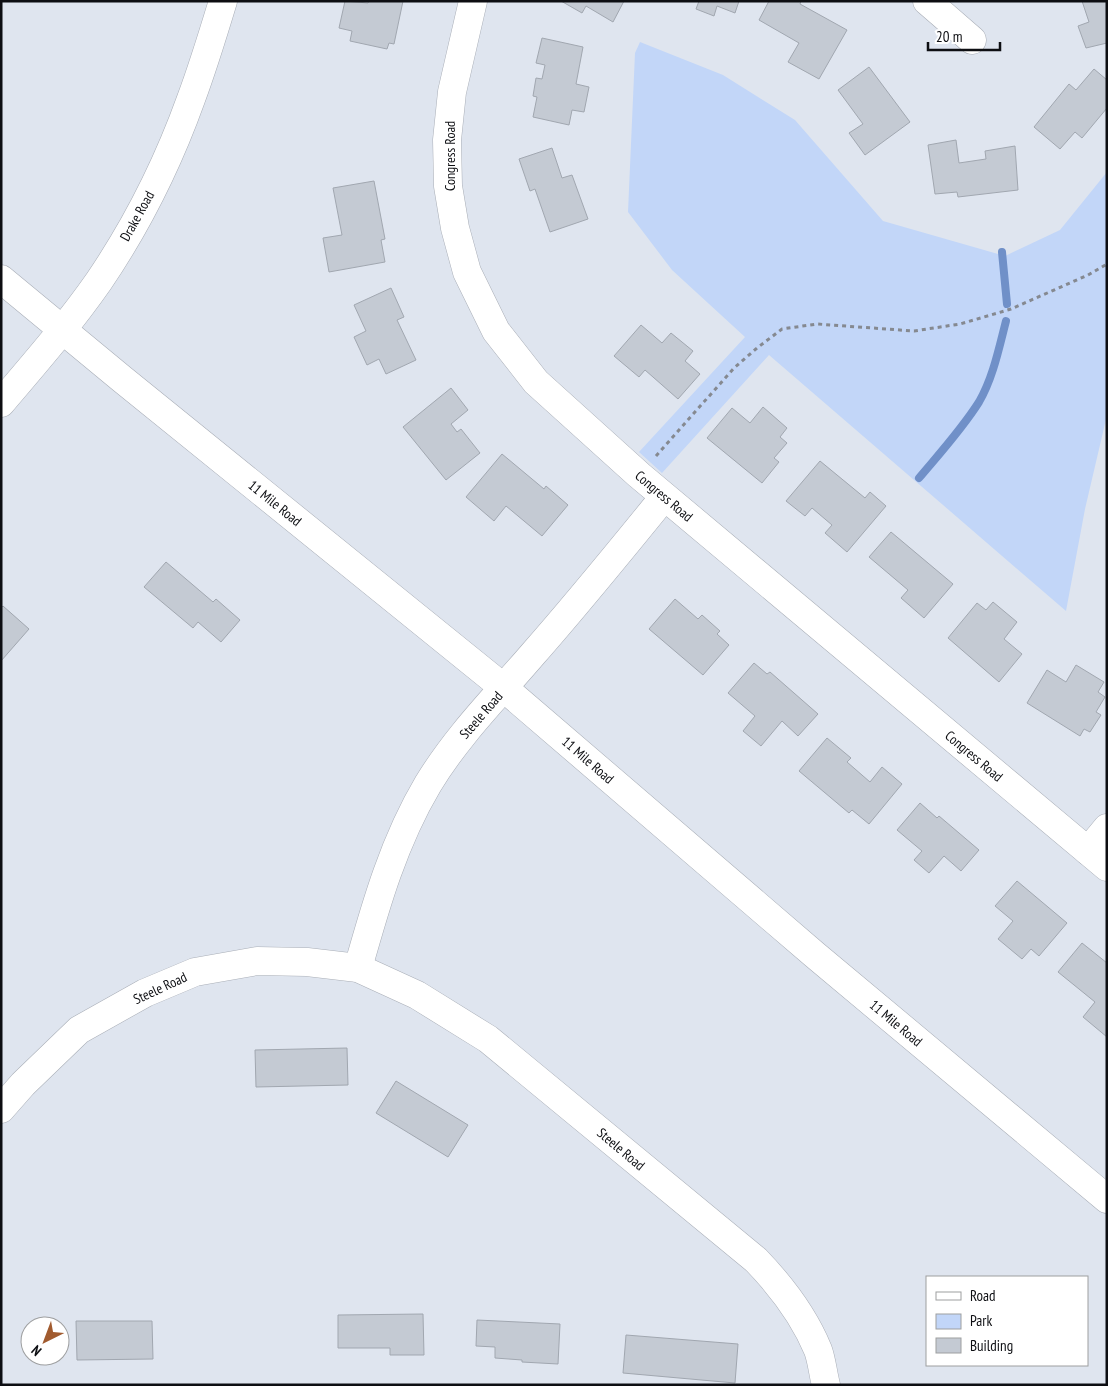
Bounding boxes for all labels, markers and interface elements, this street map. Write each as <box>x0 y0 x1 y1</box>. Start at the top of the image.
scale bar <box>928 20 1000 52</box>
text: 20 m <box>936 27 962 46</box>
street label: Congress Road <box>441 121 459 191</box>
street label: Drake Road <box>116 188 158 244</box>
street label: Congress Road <box>631 467 697 525</box>
street label: 11 Mile Road <box>245 476 305 530</box>
street label: Steele Road <box>455 688 507 742</box>
street label: Congress Road <box>941 727 1007 785</box>
street label: 11 Mile Road <box>558 732 618 788</box>
street label: Steele Road <box>130 968 190 1008</box>
street label: 11 Mile Road <box>866 996 926 1050</box>
street label: Steele Road <box>593 1124 649 1174</box>
legend <box>926 1276 1088 1366</box>
text: Road <box>970 1286 996 1305</box>
text: Park <box>970 1311 992 1330</box>
north arrow <box>20 1316 70 1366</box>
text: Building <box>970 1336 1013 1355</box>
text: N <box>27 1341 45 1360</box>

